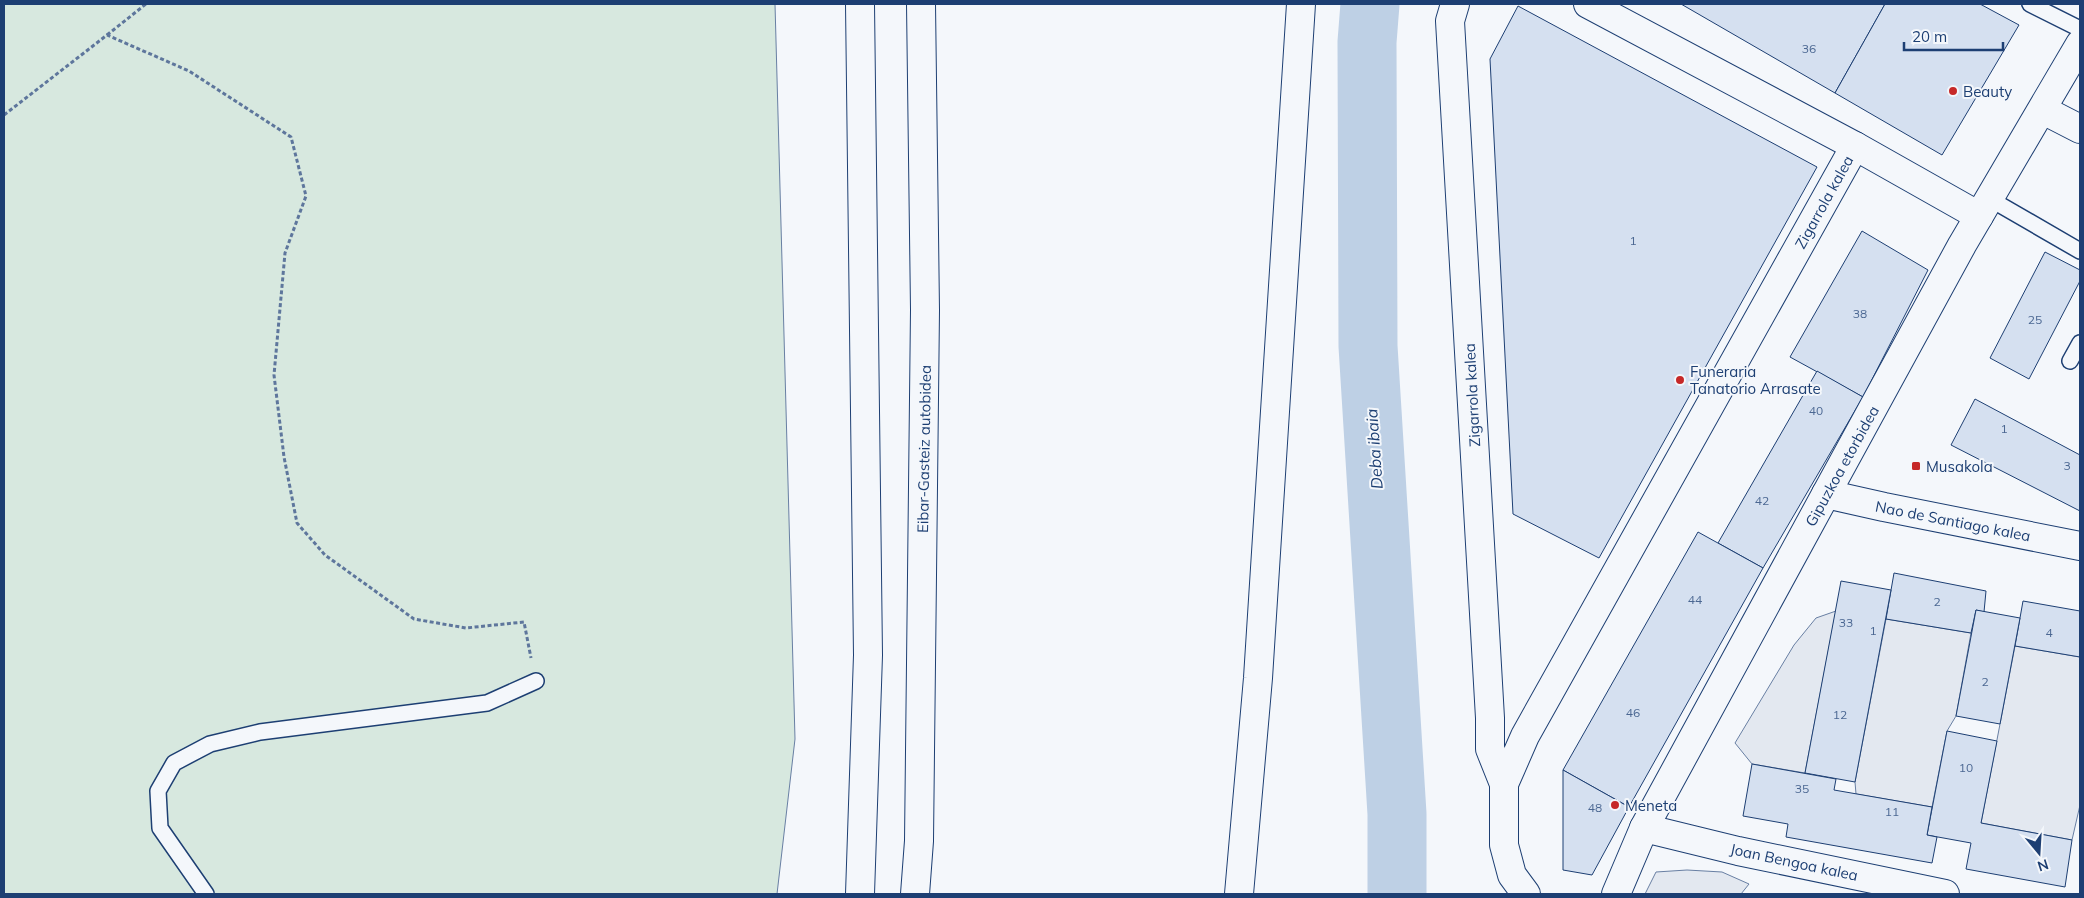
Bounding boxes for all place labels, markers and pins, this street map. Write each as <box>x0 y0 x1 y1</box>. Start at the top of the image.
place label: Beauty <box>1963 82 2012 101</box>
marker: Beauty <box>1947 85 1959 97</box>
place label: Funeraria Tanatorio Arrasate <box>1690 362 1821 398</box>
marker: Funeraria Tanatorio Arrasate <box>1674 374 1686 386</box>
place label: Musakola <box>1926 457 1993 476</box>
marker: Musakola <box>1910 460 1922 472</box>
place label: Meneta <box>1625 796 1677 815</box>
marker: Meneta <box>1609 799 1621 811</box>

